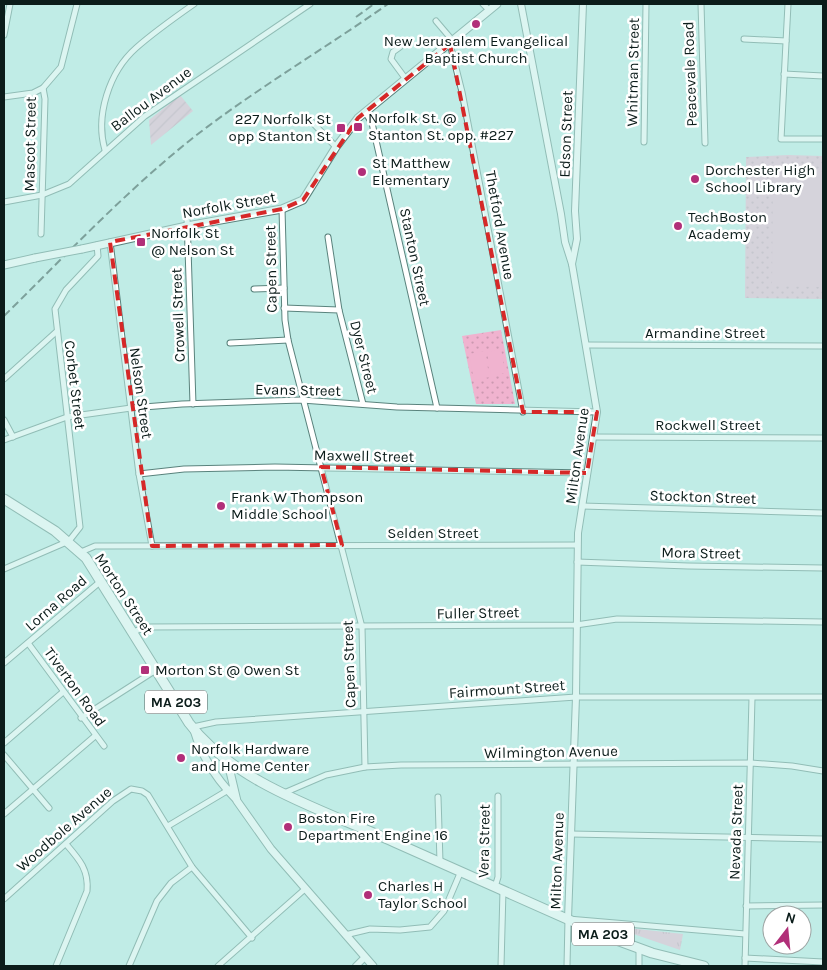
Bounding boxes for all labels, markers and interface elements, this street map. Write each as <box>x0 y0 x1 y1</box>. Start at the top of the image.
street label: Whitman Street <box>623 17 643 126</box>
marker: New Jerusalem Evangelical Baptist Church <box>470 18 482 30</box>
street label: Peacevale Road <box>679 21 701 127</box>
place label: New Jerusalem Evangelical Baptist Church <box>384 32 568 67</box>
street label: Ballou Avenue <box>107 63 195 135</box>
street label: Edson Street <box>555 90 577 178</box>
street label: Mascot Street <box>20 96 40 192</box>
place label: Norfolk St. @ Stanton St. opp. #227 <box>368 109 513 144</box>
place label: 227 Norfolk St opp Stanton St <box>229 110 331 145</box>
marker: Norfolk St. @ Stanton St. opp. #227 <box>352 121 364 133</box>
marker: 227 Norfolk St opp Stanton St <box>335 122 347 134</box>
place label: St Matthew Elementary <box>372 154 450 189</box>
place label: Dorchester High School Library <box>705 161 815 196</box>
marker: St Matthew Elementary <box>356 166 368 178</box>
street label: Thetford Avenue <box>482 169 518 281</box>
marker: Dorchester High School Library <box>689 173 701 185</box>
street label: Norfolk Street <box>181 188 277 222</box>
street label: Stanton Street <box>396 206 434 308</box>
place label: TechBoston Academy <box>688 208 767 243</box>
marker: TechBoston Academy <box>672 220 684 232</box>
place label: Norfolk St @ Nelson St <box>151 224 235 259</box>
street label: Capen Street <box>261 225 281 313</box>
marker: Norfolk St @ Nelson St <box>135 236 147 248</box>
street label: Crowell Street <box>167 267 189 363</box>
street label: Dyer Street <box>346 319 382 396</box>
street label: Armandine Street <box>645 324 765 342</box>
street label: Corbet Street <box>61 339 89 431</box>
street label: Nelson Street <box>126 346 156 440</box>
street label: Evans Street <box>255 380 341 400</box>
street label: Milton Avenue <box>561 407 593 505</box>
street label: Rockwell Street <box>655 416 761 434</box>
street label: Maxwell Street <box>314 446 415 466</box>
street label: Stockton Street <box>649 486 757 508</box>
place label: Frank W Thompson Middle School <box>231 488 363 523</box>
marker: Frank W Thompson Middle School <box>215 500 227 512</box>
street label: Selden Street <box>387 524 479 542</box>
street label: Mora Street <box>661 543 741 563</box>
street label: Morton Street <box>91 550 157 639</box>
street label: Lorna Road <box>21 571 91 635</box>
street label: Fuller Street <box>436 603 520 623</box>
street label: Capen Street <box>338 620 360 708</box>
street label: Tiverton Road <box>40 644 110 730</box>
place label: Morton St @ Owen St <box>155 661 300 679</box>
marker: Morton St @ Owen St <box>139 664 151 676</box>
street label: Fairmount Street <box>448 676 566 702</box>
road number: MA 203 <box>145 690 207 714</box>
place label: Norfolk Hardware and Home Center <box>191 740 310 775</box>
street label: Wilmington Avenue <box>484 742 618 762</box>
marker: Norfolk Hardware and Home Center <box>175 752 187 764</box>
street label: Woodbole Avenue <box>13 783 115 875</box>
street label: Nevada Street <box>725 784 747 880</box>
street label: Vera Street <box>474 803 494 878</box>
place label: Boston Fire Department Engine 16 <box>298 809 448 844</box>
street label: Milton Avenue <box>546 812 568 910</box>
marker: Boston Fire Department Engine 16 <box>282 821 294 833</box>
place label: Charles H Taylor School <box>378 877 467 912</box>
marker: Charles H Taylor School <box>362 889 374 901</box>
north arrow <box>762 905 812 955</box>
text: N <box>783 908 798 928</box>
road number: MA 203 <box>572 922 634 946</box>

